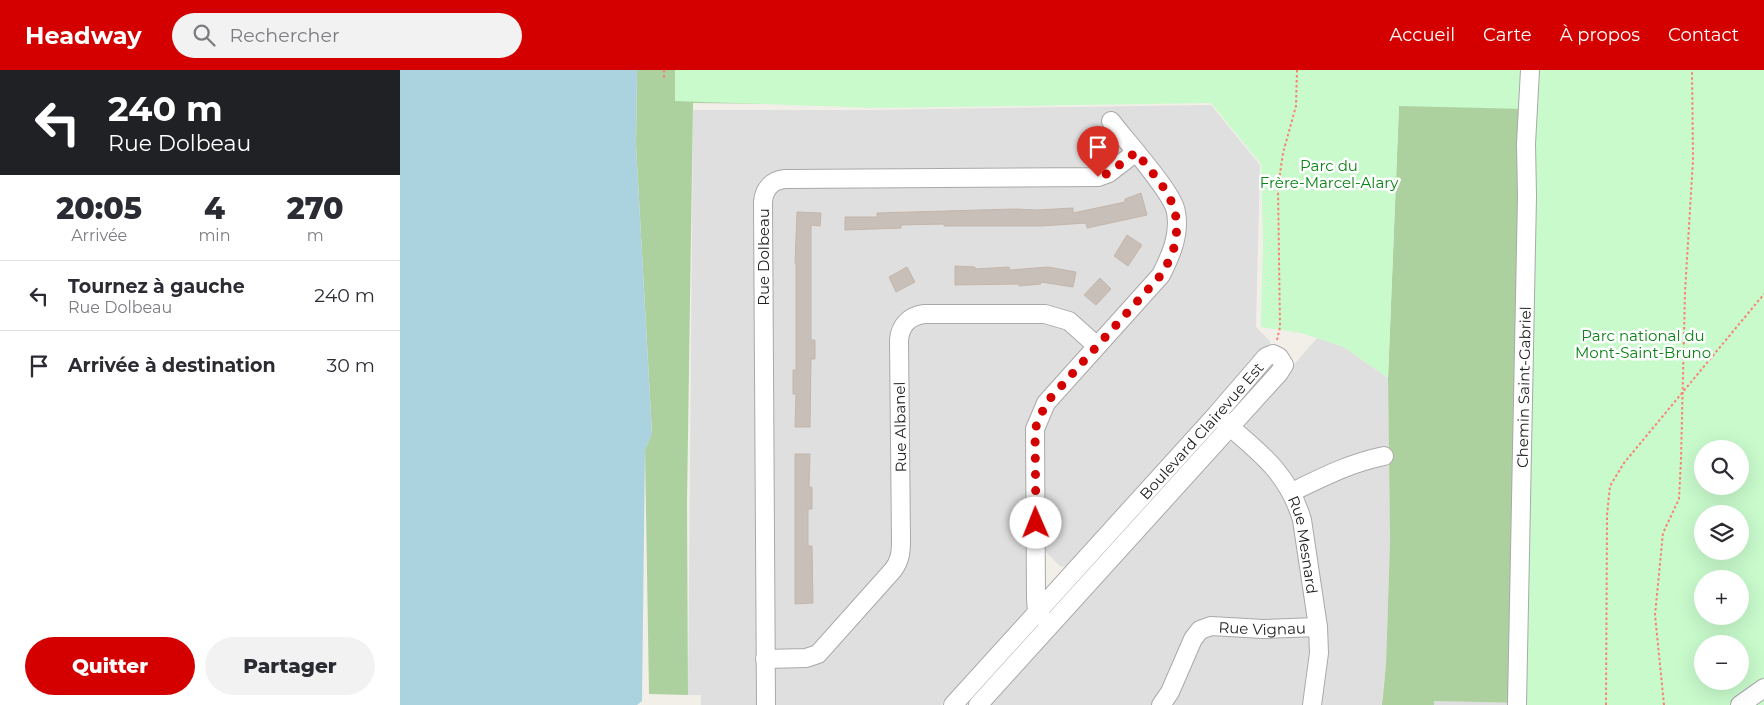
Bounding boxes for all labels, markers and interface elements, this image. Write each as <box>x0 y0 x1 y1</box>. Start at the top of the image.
search box <box>172 13 522 58</box>
text: Headway <box>25 21 142 50</box>
icon: search <box>190 21 218 49</box>
text: Rechercher <box>230 24 340 47</box>
text: Accueil <box>1390 24 1455 46</box>
text: Carte <box>1483 24 1532 46</box>
text: À propos <box>1560 24 1640 46</box>
text: Contact <box>1668 24 1739 46</box>
text: 240 m <box>108 87 223 130</box>
icon: left <box>25 90 90 155</box>
pin <box>1077 126 1119 177</box>
text: Rue Dolbeau <box>108 130 251 157</box>
icon: arrive <box>1084 133 1112 161</box>
park label: Parc du Frère-Marcel-Alary <box>1260 156 1399 192</box>
text: 20:05 <box>56 190 142 227</box>
text: 4 <box>204 190 225 227</box>
text: 270 <box>287 190 344 227</box>
street label: Rue Dolbeau <box>754 208 773 306</box>
text: Arrivée <box>71 226 127 245</box>
text: min <box>198 226 230 245</box>
text: m <box>307 226 324 245</box>
text: Tournez à gauche <box>68 275 245 298</box>
icon: left <box>25 282 53 310</box>
text: 240 m <box>314 284 375 307</box>
text: Rue Dolbeau <box>68 298 172 317</box>
street label: Chemin Saint-Gabriel <box>1512 306 1534 468</box>
park label: Parc national du Mont-Saint-Bruno <box>1575 326 1711 362</box>
icon: arrive <box>25 352 53 380</box>
text: Arrivée à destination <box>68 354 276 377</box>
text: 30 m <box>327 354 375 377</box>
street label: Boulevard Clairevue Est <box>1135 358 1267 503</box>
street label: Rue Albanel <box>890 381 910 473</box>
map controls <box>1694 440 1749 690</box>
button: search <box>1694 440 1749 495</box>
street label: Rue Mesnard <box>1284 493 1322 595</box>
position arrow <box>1009 496 1061 548</box>
button: layers <box>1694 505 1749 560</box>
button: + <box>1694 570 1749 625</box>
street label: Rue Vignau <box>1218 617 1306 639</box>
button: − <box>1694 635 1749 690</box>
button: Quitter <box>25 637 195 695</box>
button: Partager <box>205 637 375 695</box>

